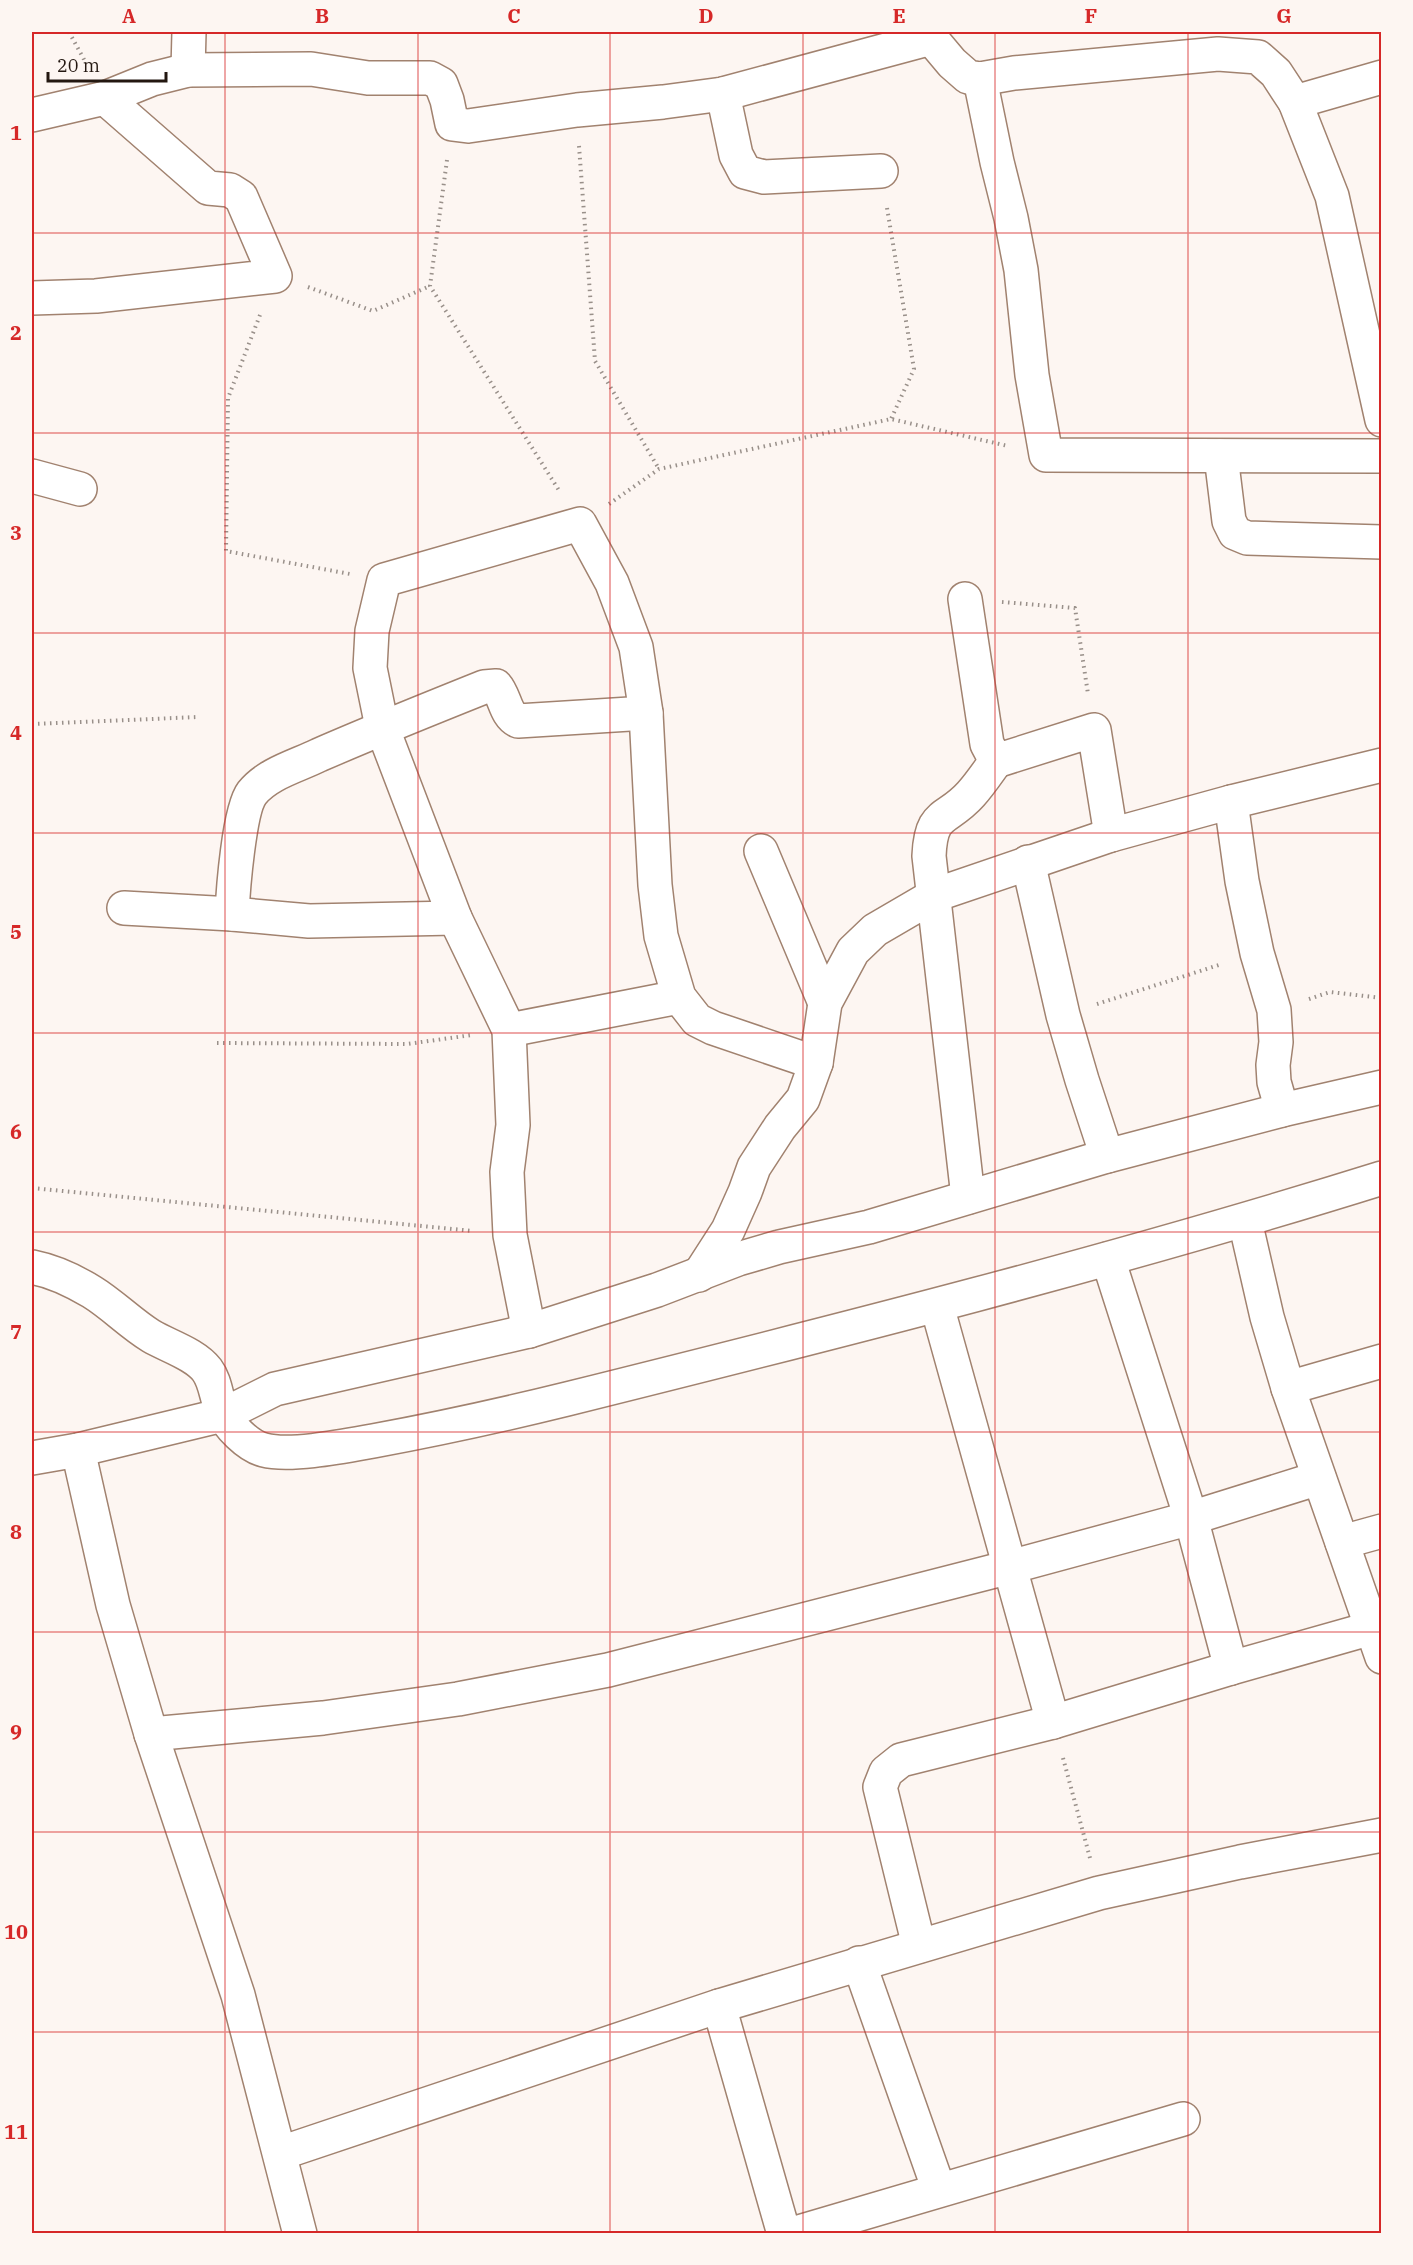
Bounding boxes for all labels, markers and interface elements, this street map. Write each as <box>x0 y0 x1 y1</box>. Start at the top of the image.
text: A <box>122 2 136 29</box>
text: B <box>315 2 329 29</box>
text: C <box>507 2 521 29</box>
text: D <box>698 2 714 29</box>
text: E <box>892 2 906 29</box>
text: F <box>1085 2 1097 29</box>
text: G <box>1276 2 1292 29</box>
scale bar <box>48 45 166 83</box>
text: 20 m <box>57 54 100 77</box>
text: 1 <box>10 119 22 146</box>
text: 2 <box>10 319 22 346</box>
text: 3 <box>10 519 22 546</box>
text: 4 <box>10 719 22 746</box>
text: 5 <box>10 918 22 945</box>
text: 6 <box>10 1118 22 1145</box>
text: 7 <box>10 1318 22 1345</box>
text: 8 <box>10 1518 22 1545</box>
text: 9 <box>10 1718 22 1745</box>
text: 10 <box>4 1918 28 1945</box>
text: 11 <box>4 2118 28 2145</box>

